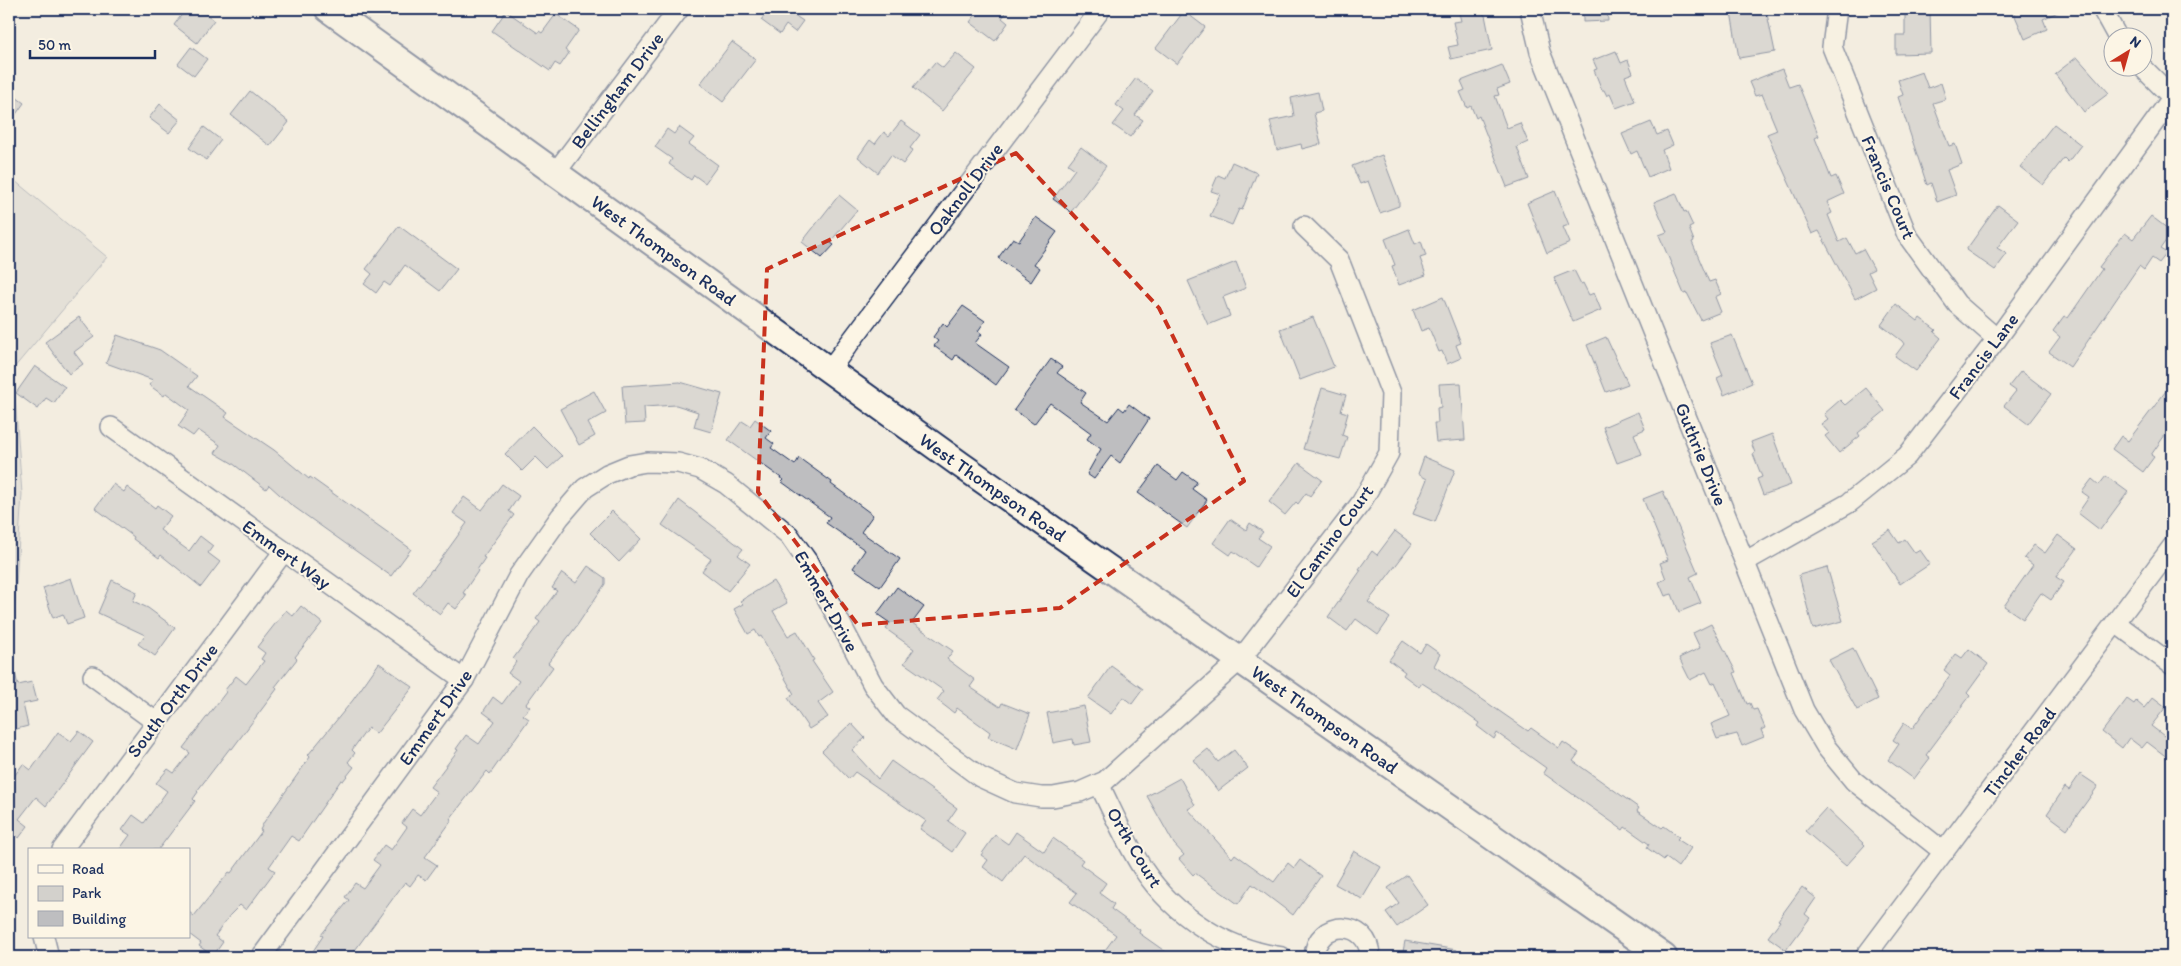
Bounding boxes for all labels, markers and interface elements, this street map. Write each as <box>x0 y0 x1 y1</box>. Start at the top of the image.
street label: Bellingham Drive <box>566 27 669 153</box>
scale bar <box>30 28 155 60</box>
north arrow <box>2104 28 2154 78</box>
text: N <box>2127 32 2144 52</box>
text: 50 m <box>38 36 71 54</box>
street label: Francis Court <box>1856 132 1921 242</box>
street label: Oaknoll Drive <box>923 138 1008 240</box>
street label: West Thompson Road <box>587 190 741 311</box>
street label: Francis Lane <box>1943 309 2023 404</box>
street label: Guthrie Drive <box>1670 399 1733 509</box>
street label: West Thompson Road <box>915 428 1071 547</box>
street label: El Camino Court <box>1281 480 1378 602</box>
street label: Emmert Way <box>238 514 336 594</box>
street label: Emmert Drive <box>789 547 864 656</box>
street label: South Orth Drive <box>122 639 223 762</box>
street label: West Thompson Road <box>1247 660 1403 779</box>
street label: Emmert Drive <box>394 665 477 770</box>
street label: Tincher Road <box>1978 703 2061 802</box>
street label: Orth Court <box>1102 803 1168 892</box>
legend <box>28 848 190 938</box>
text: Road <box>72 860 105 878</box>
text: Park <box>72 884 102 902</box>
text: Building <box>72 910 126 928</box>

